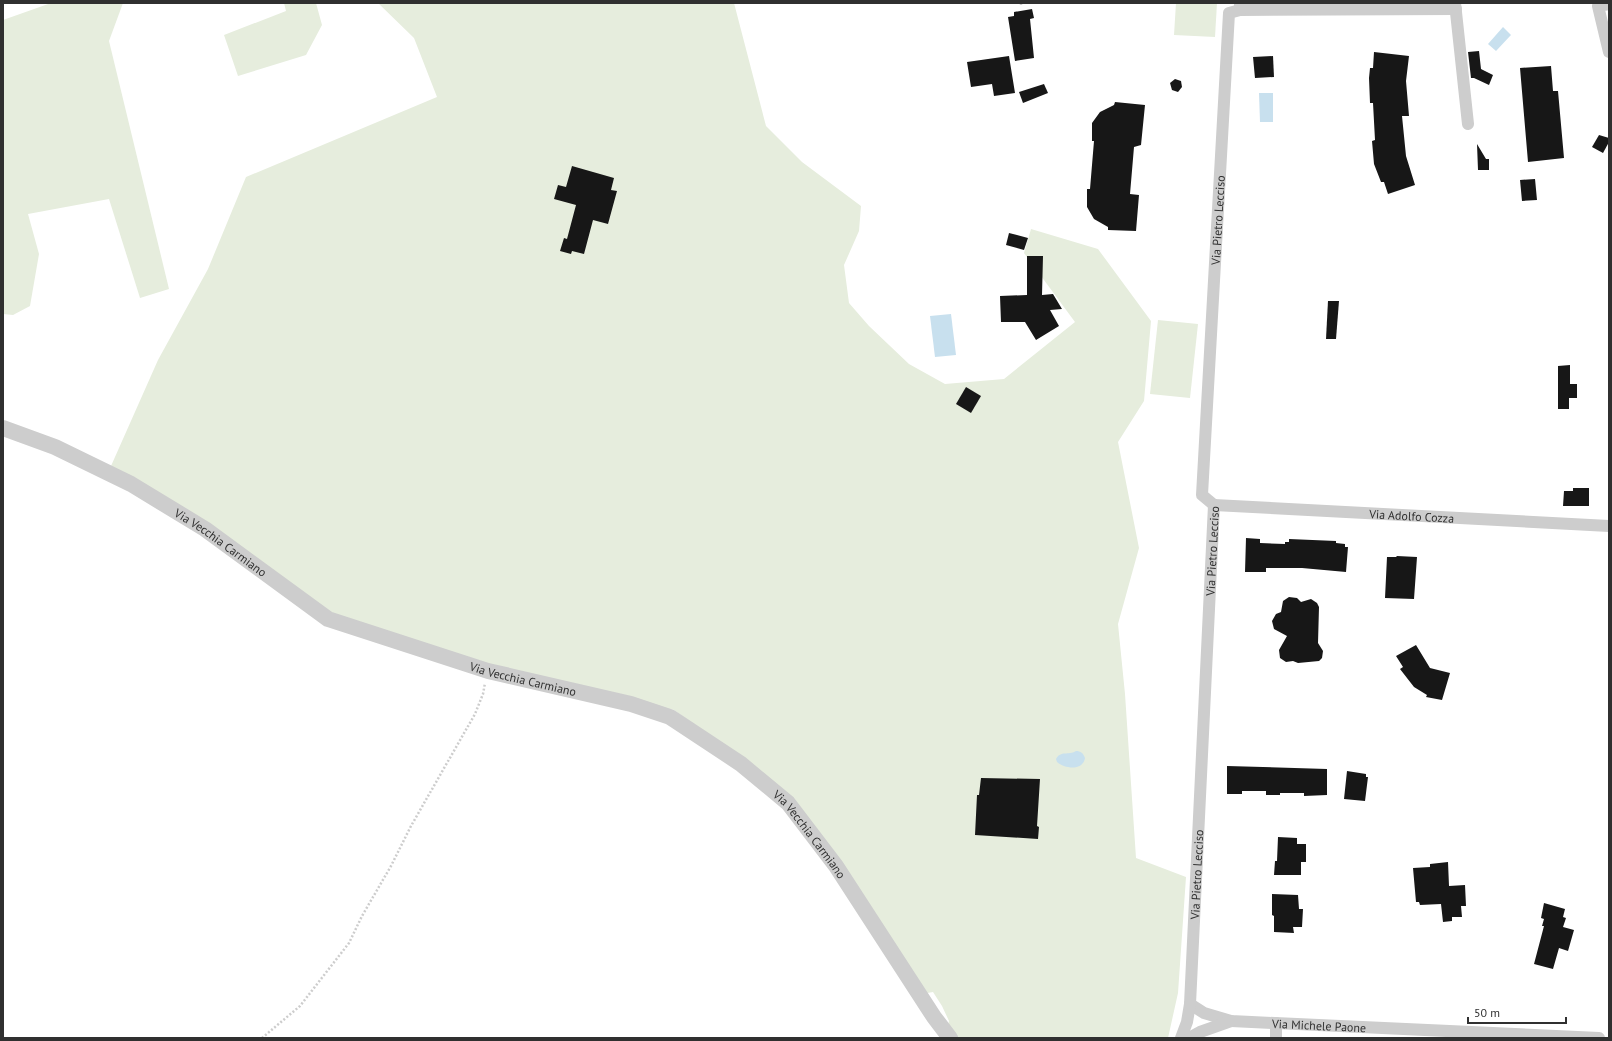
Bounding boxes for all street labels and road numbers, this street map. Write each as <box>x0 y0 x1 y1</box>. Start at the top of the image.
street label: Via Pietro Lecciso <box>1207 175 1227 266</box>
street label: Via Vecchia Carmiano <box>171 504 270 579</box>
street label: Via Pietro Lecciso <box>1202 506 1221 597</box>
street label: Via Adolfo Cozza <box>1368 506 1455 525</box>
street label: Via Vecchia Carmiano <box>467 658 578 699</box>
street label: Via Vecchia Carmiano <box>770 786 849 881</box>
street label: Via Pietro Lecciso <box>1187 829 1206 921</box>
street label: Via Michele Paone <box>1271 1015 1367 1035</box>

